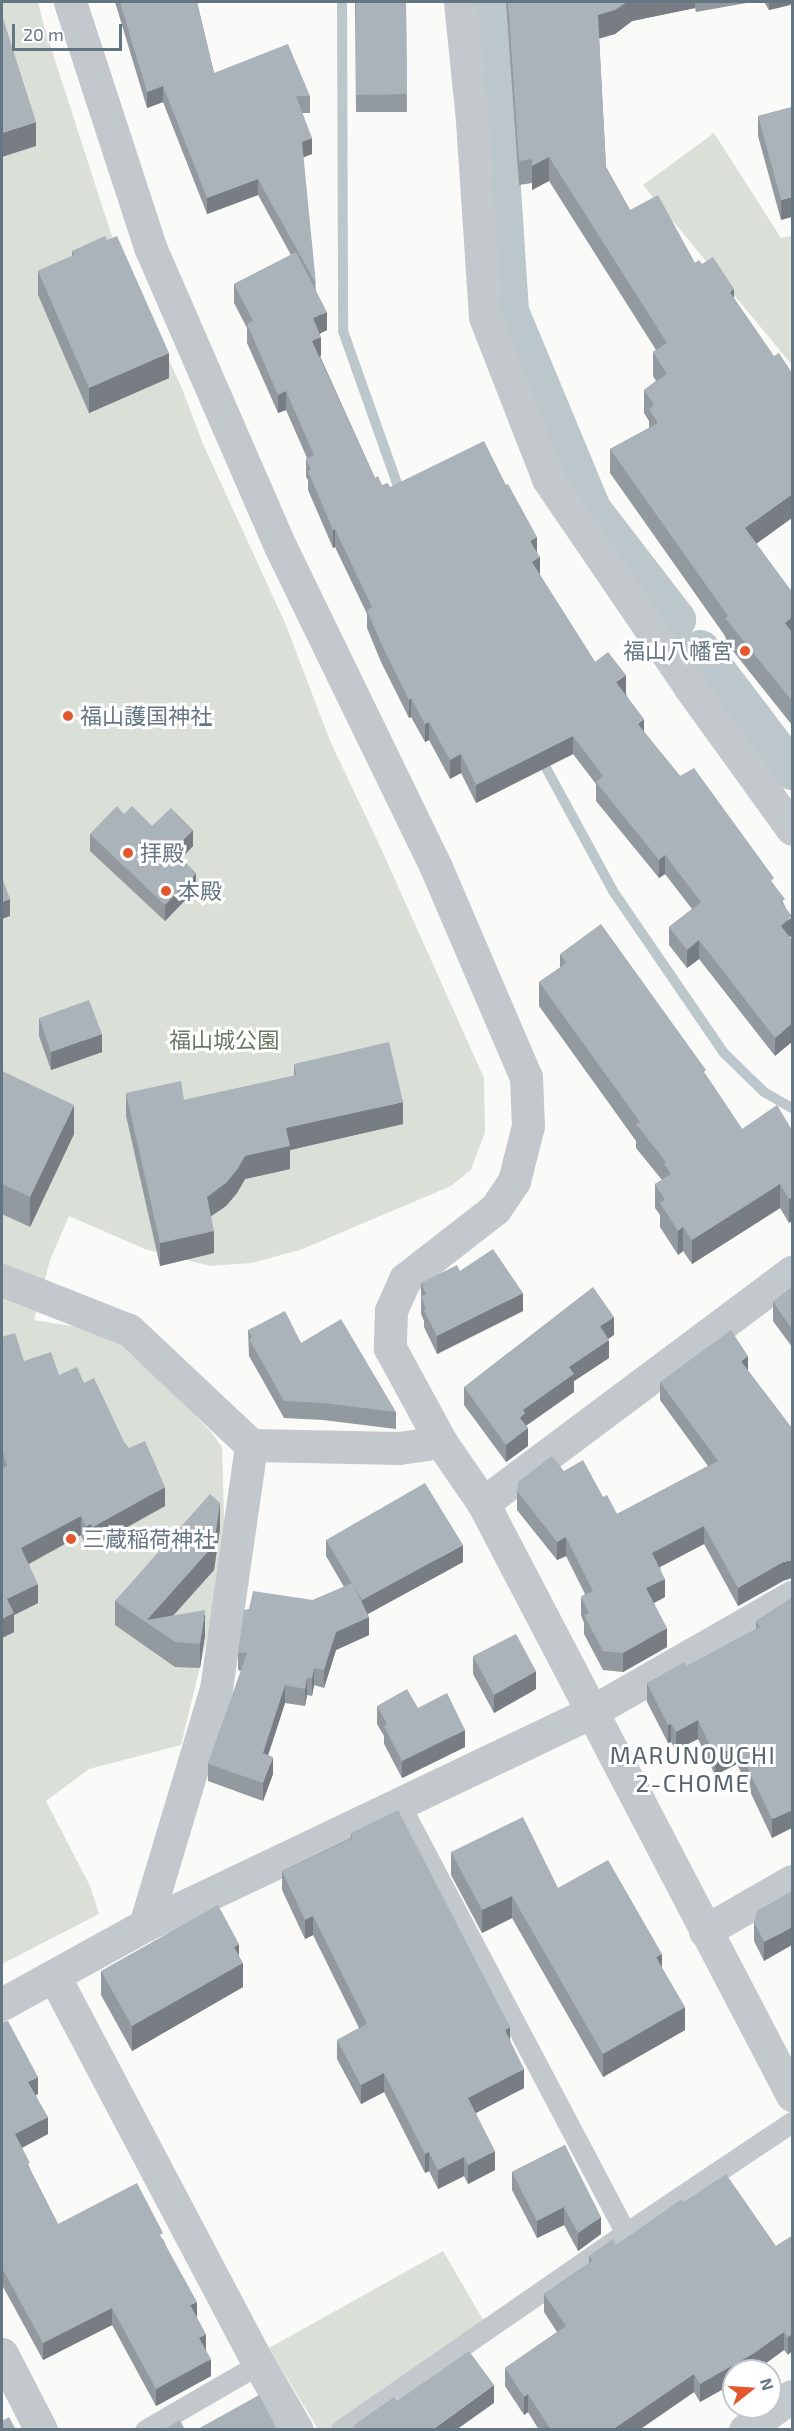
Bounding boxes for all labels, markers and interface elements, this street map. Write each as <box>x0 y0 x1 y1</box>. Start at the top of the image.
scale bar <box>15 12 124 50</box>
text: 20 m <box>23 23 64 45</box>
place label: 福山八幡宮 <box>623 638 733 664</box>
marker: 福山八幡宮 <box>738 644 752 658</box>
place label: 福山護国神社 <box>80 703 212 729</box>
marker: 福山護国神社 <box>61 709 75 723</box>
place label: 拝殿 <box>140 840 184 866</box>
marker: 拝殿 <box>121 846 135 860</box>
place label: 本殿 <box>178 878 222 904</box>
marker: 本殿 <box>159 884 173 898</box>
park label: 福山城公園 <box>169 1027 279 1053</box>
place label: 三蔵稲荷神社 <box>83 1526 215 1552</box>
marker: 三蔵稲荷神社 <box>64 1532 78 1546</box>
district label: MARUNOUCHI 2-CHOME <box>610 1741 776 1797</box>
north arrow <box>722 2359 782 2419</box>
text: N <box>757 2376 779 2392</box>

